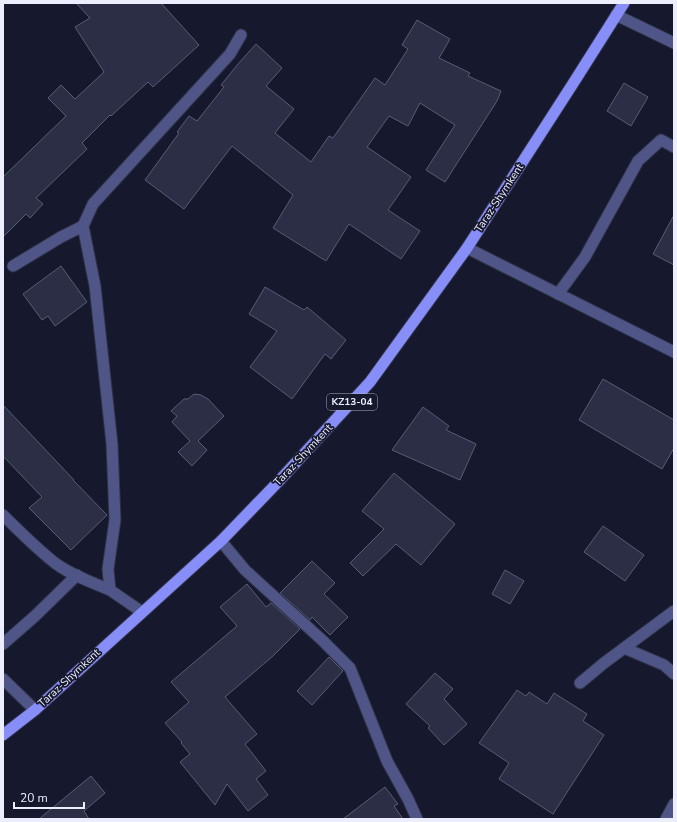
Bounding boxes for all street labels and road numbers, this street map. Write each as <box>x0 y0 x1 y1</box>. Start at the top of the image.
street label: Taraz-Shymkent <box>471 160 527 236</box>
road number: KZ13-04 <box>327 394 377 410</box>
street label: Taraz-Shymkent <box>270 421 336 489</box>
street label: Taraz-Shymkent <box>35 645 103 711</box>

